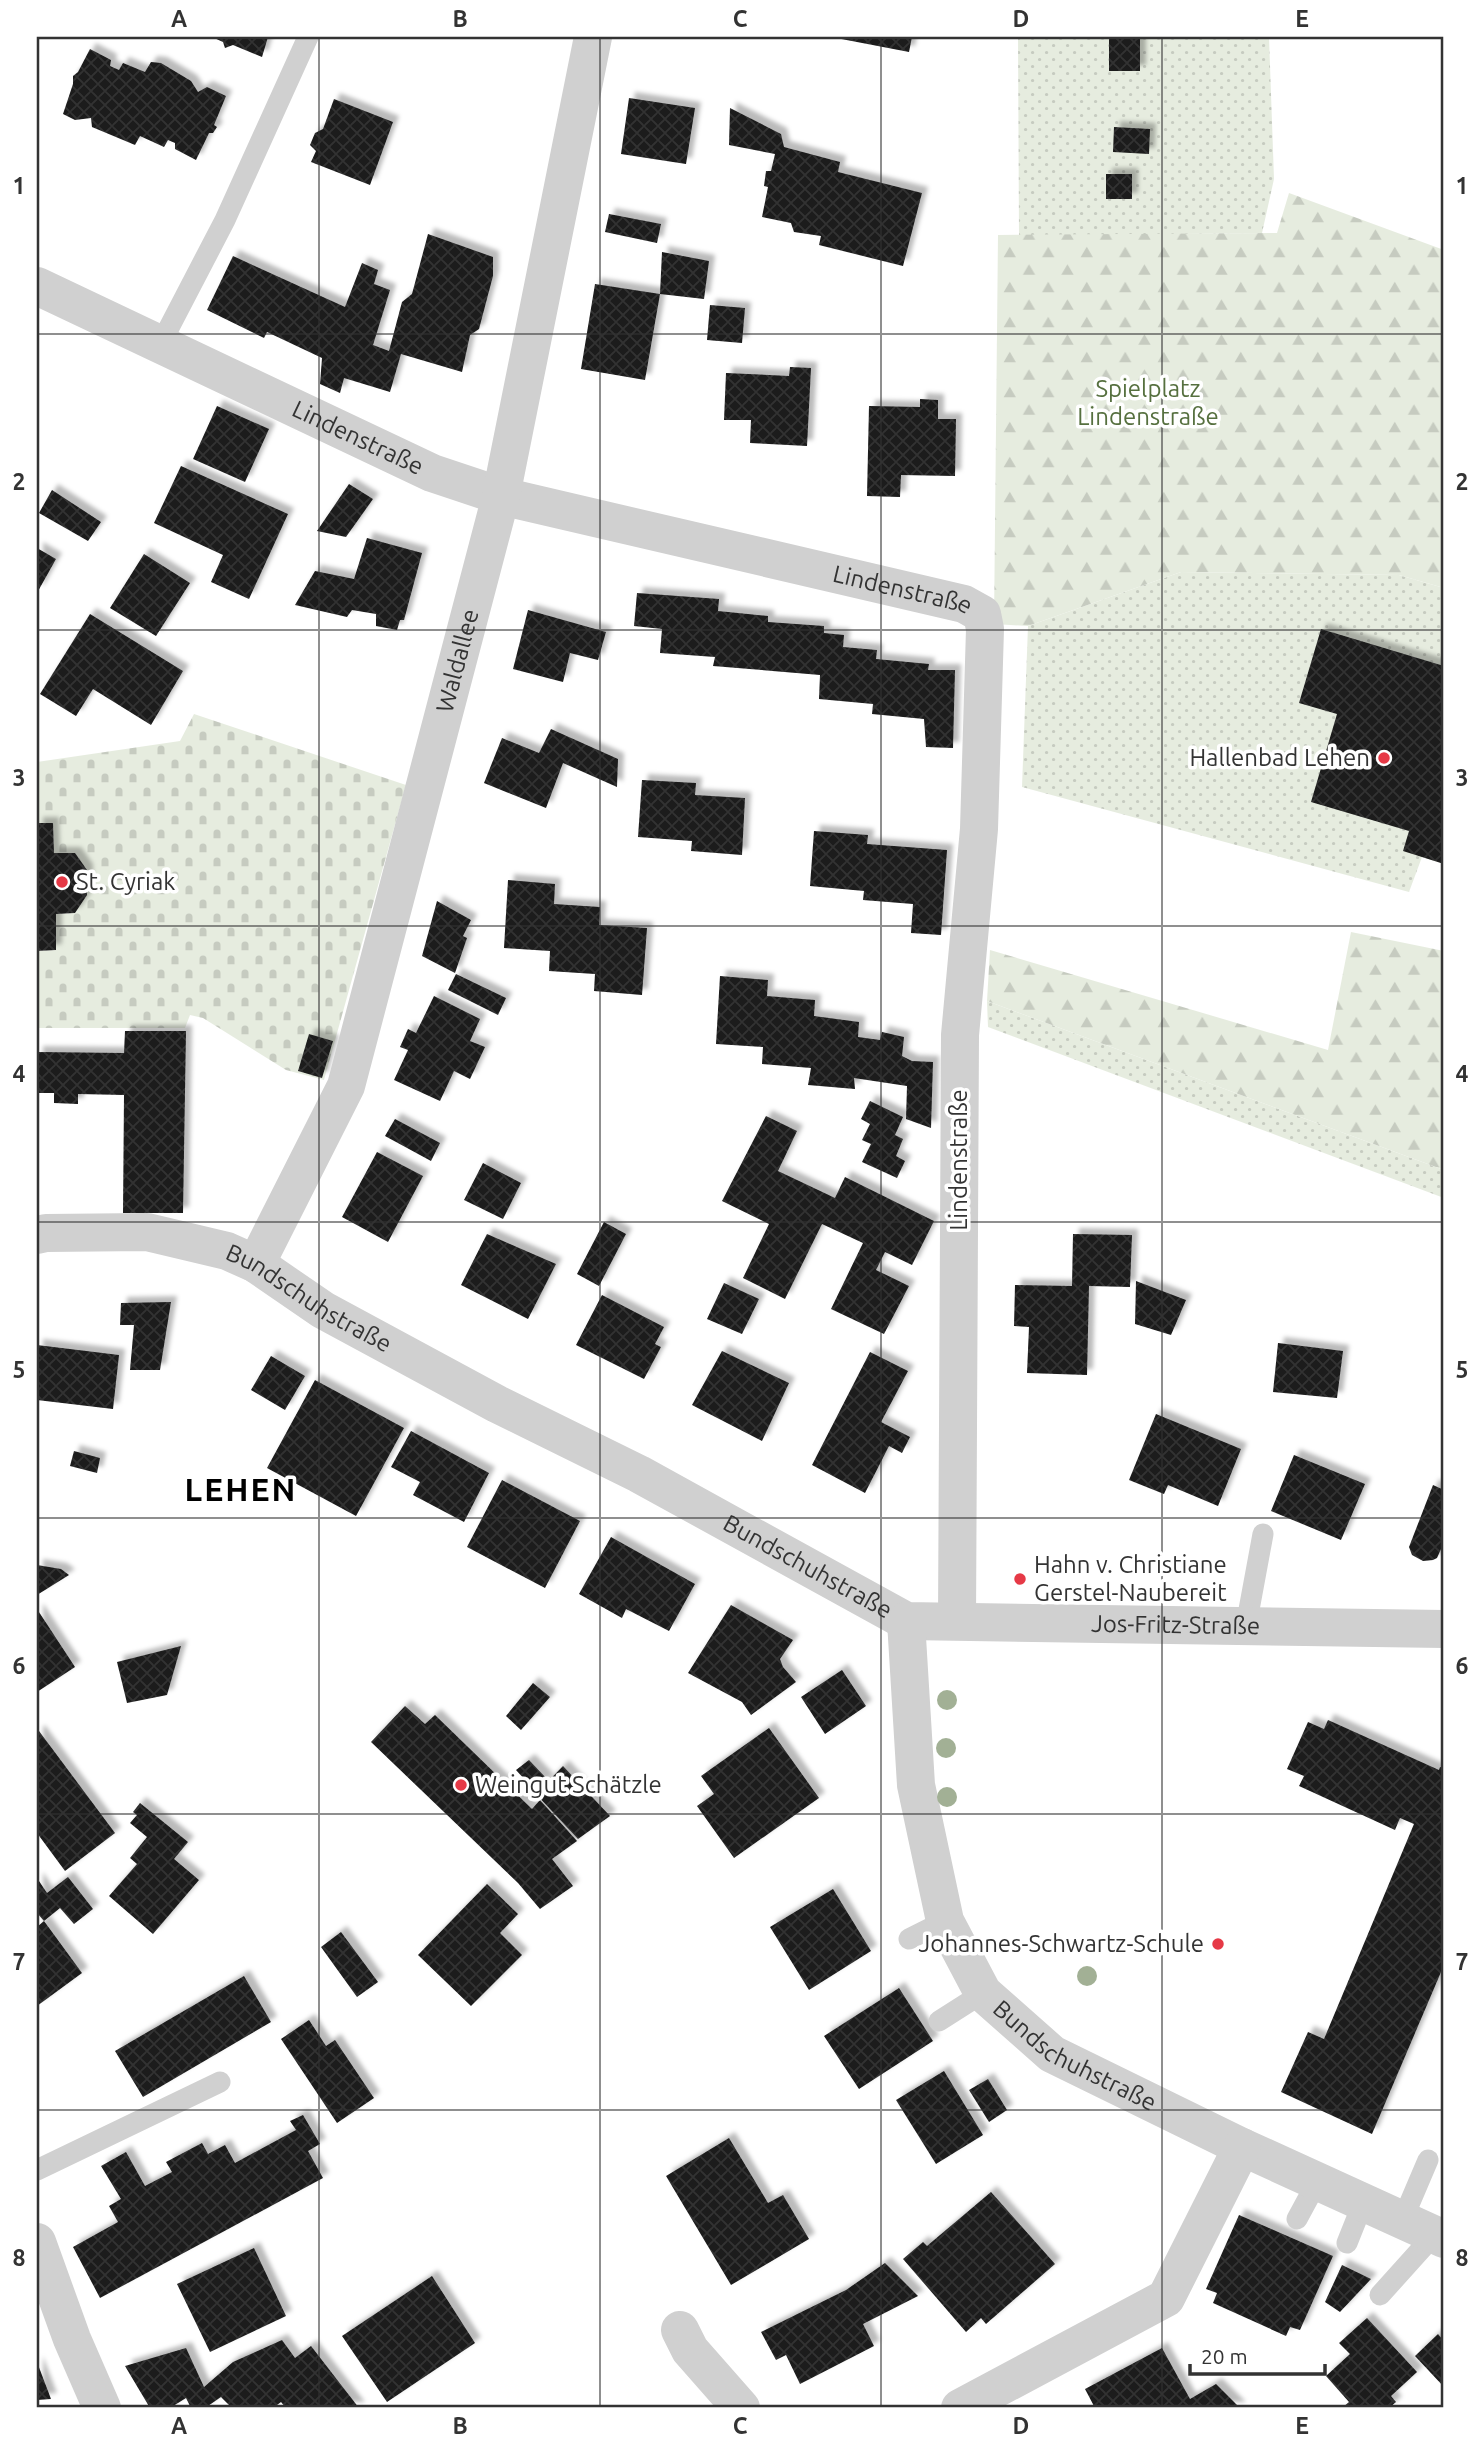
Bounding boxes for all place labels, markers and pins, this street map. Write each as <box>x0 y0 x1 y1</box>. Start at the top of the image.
place label: Hallenbad Lehen <box>1189 744 1370 771</box>
marker: Hallenbad Lehen <box>1376 750 1392 766</box>
place label: St. Cyriak <box>76 868 175 895</box>
marker: St. Cyriak <box>54 874 70 890</box>
place label: Hahn v. Christiane Gerstel-Naubereit <box>1034 1551 1227 1606</box>
marker: Hahn v. Christiane Gerstel-Naubereit <box>1012 1571 1028 1587</box>
place label: Weingut Schätzle <box>475 1771 662 1798</box>
marker: Weingut Schätzle <box>453 1777 469 1793</box>
place label: Johannes-Schwartz-Schule <box>919 1930 1204 1957</box>
marker: Johannes-Schwartz-Schule <box>1210 1936 1226 1952</box>

